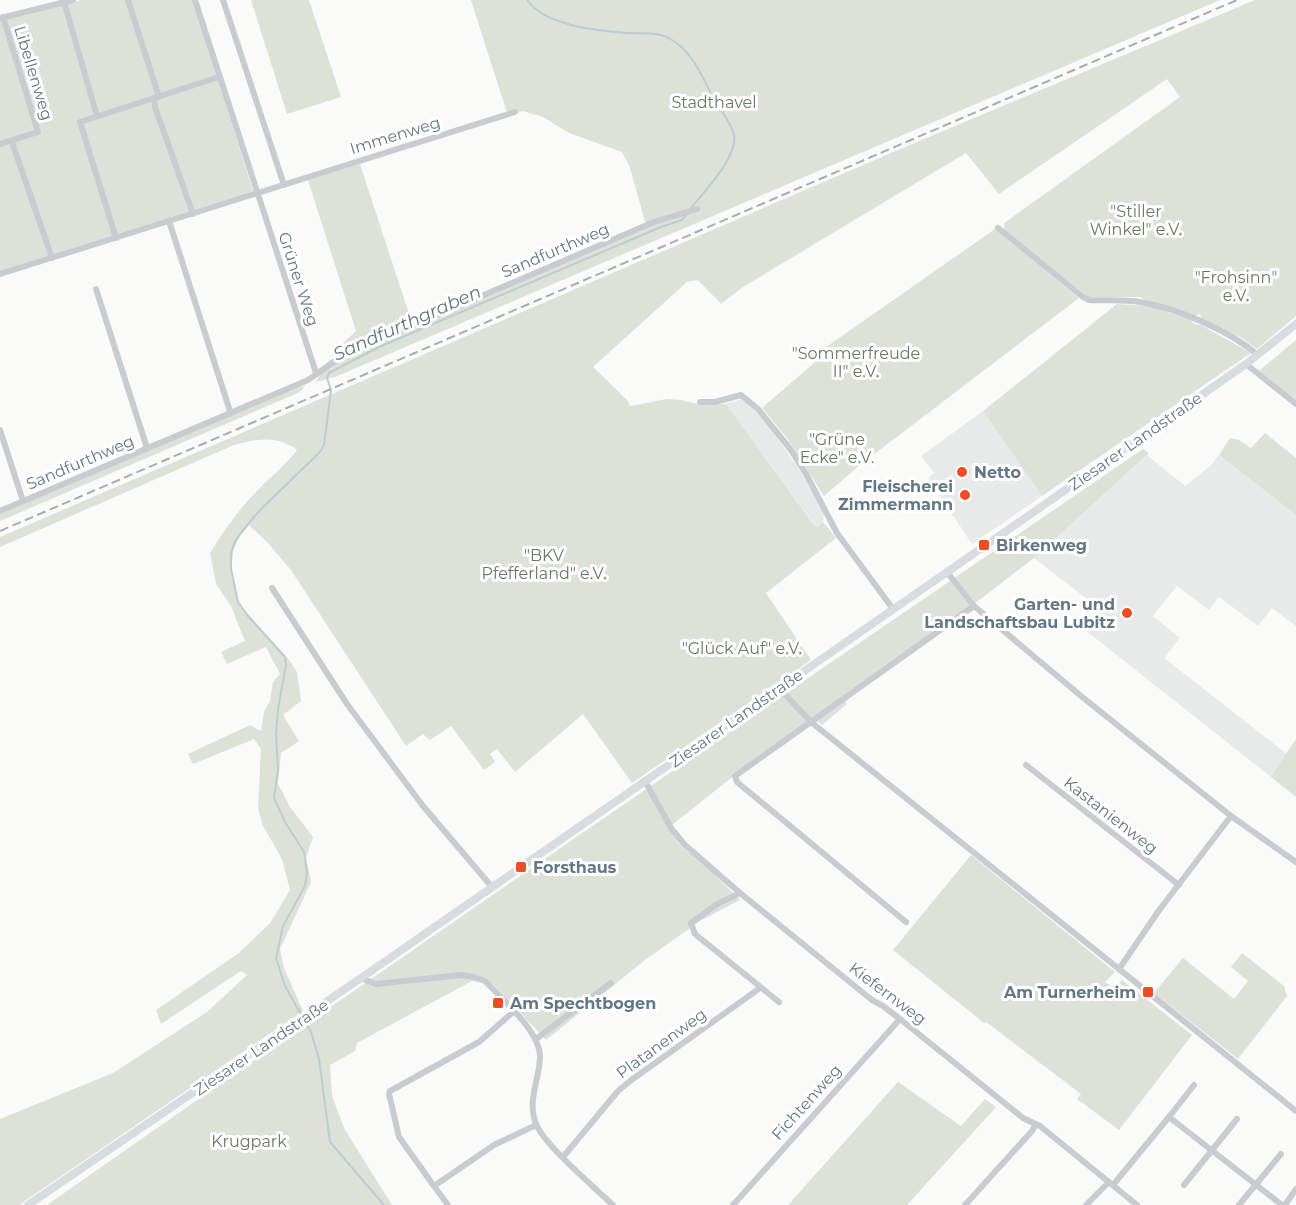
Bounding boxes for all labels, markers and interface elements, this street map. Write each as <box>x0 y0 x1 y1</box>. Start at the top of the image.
street label: Libellenweg <box>10 24 57 123</box>
park label: Stadthavel <box>671 93 757 112</box>
street label: Immenweg <box>348 113 443 158</box>
park label: "Stiller Winkel" e.V. <box>1090 202 1182 239</box>
street label: Sandfurthweg <box>498 219 612 282</box>
street label: Grüner Weg <box>274 230 323 329</box>
park label: "Frohsinn" e.V. <box>1195 268 1277 305</box>
water label: Sandfurthgraben <box>330 280 484 366</box>
park label: "Sommerfreude II" e.V. <box>792 344 920 381</box>
street label: Ziesarer Landstraße <box>1065 388 1206 495</box>
park label: "Grüne Ecke" e.V. <box>800 430 874 467</box>
street label: Sandfurthweg <box>23 431 137 494</box>
place label: Netto <box>974 463 1021 482</box>
marker: Netto <box>955 465 969 479</box>
place label: Fleischerei Zimmermann <box>838 477 953 514</box>
marker: Fleischerei Zimmermann <box>958 488 972 502</box>
place label: Birkenweg <box>996 536 1087 555</box>
marker: Birkenweg <box>977 538 991 552</box>
park label: "BKV Pfefferland" e.V. <box>481 546 607 583</box>
place label: Garten- und Landschaftsbau Lubitz <box>924 595 1115 632</box>
marker: Garten- und Landschaftsbau Lubitz <box>1120 606 1134 620</box>
park label: "Glück Auf" e.V. <box>682 639 802 658</box>
street label: Ziesarer Landstraße <box>666 665 807 772</box>
street label: Kastanienweg <box>1060 773 1161 858</box>
place label: Forsthaus <box>533 858 617 877</box>
marker: Forsthaus <box>514 860 528 874</box>
street label: Kiefernweg <box>845 958 930 1029</box>
place label: Am Turnerheim <box>1003 983 1136 1002</box>
marker: Am Turnerheim <box>1141 985 1155 999</box>
place label: Am Spechtbogen <box>509 994 656 1013</box>
street label: Ziesarer Landstraße <box>190 995 332 1100</box>
marker: Am Spechtbogen <box>491 996 505 1010</box>
street label: Platanenweg <box>613 1004 710 1082</box>
street label: Fichtenweg <box>767 1061 845 1144</box>
park label: Krugpark <box>211 1132 287 1151</box>

